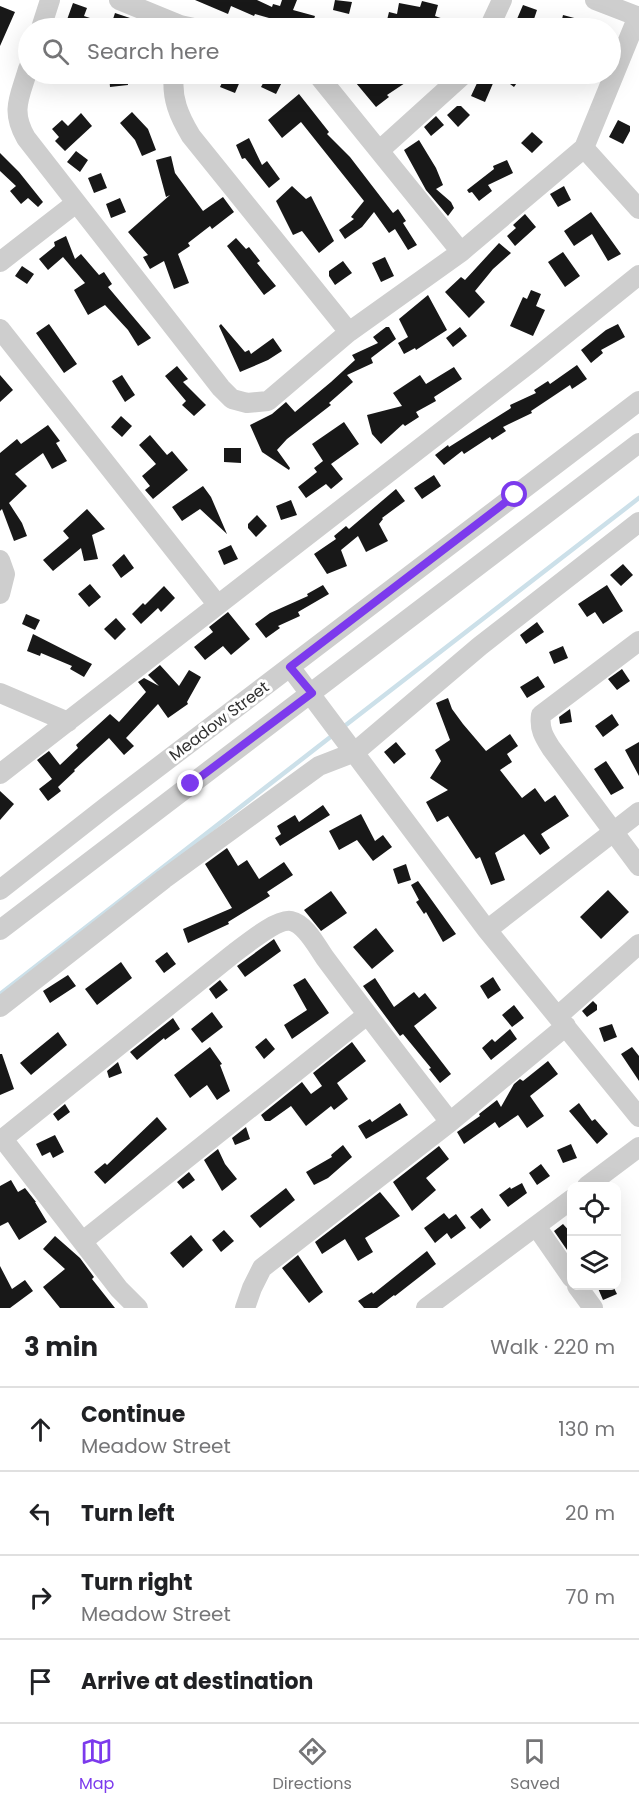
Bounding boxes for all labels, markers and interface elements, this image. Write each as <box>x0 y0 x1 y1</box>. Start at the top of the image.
search box <box>18 18 621 84</box>
icon: search <box>39 35 72 68</box>
text: Search here <box>87 36 220 67</box>
route start <box>501 481 527 507</box>
street label: Meadow Street <box>164 676 274 766</box>
route end <box>177 770 203 796</box>
map controls <box>567 1182 621 1290</box>
button: locate <box>567 1182 621 1236</box>
button: layers <box>567 1236 621 1290</box>
text: 3 min <box>24 1329 98 1365</box>
text: Walk · 220 m <box>490 1333 615 1361</box>
text: Continue <box>81 1399 185 1430</box>
icon: ahead <box>24 1413 57 1446</box>
text: 130 m <box>558 1415 615 1443</box>
text: Meadow Street <box>81 1432 231 1460</box>
icon: left <box>24 1497 57 1530</box>
text: Turn left <box>81 1498 175 1529</box>
text: 20 m <box>565 1499 615 1527</box>
text: Turn right <box>81 1567 192 1598</box>
icon: right <box>24 1581 57 1614</box>
text: 70 m <box>566 1583 615 1611</box>
text: Meadow Street <box>81 1600 231 1628</box>
icon: arrive <box>24 1665 57 1698</box>
text: Arrive at destination <box>81 1666 313 1697</box>
tab: Map <box>79 1735 114 1796</box>
tab: Directions <box>273 1735 352 1796</box>
tab: Saved <box>510 1735 560 1796</box>

